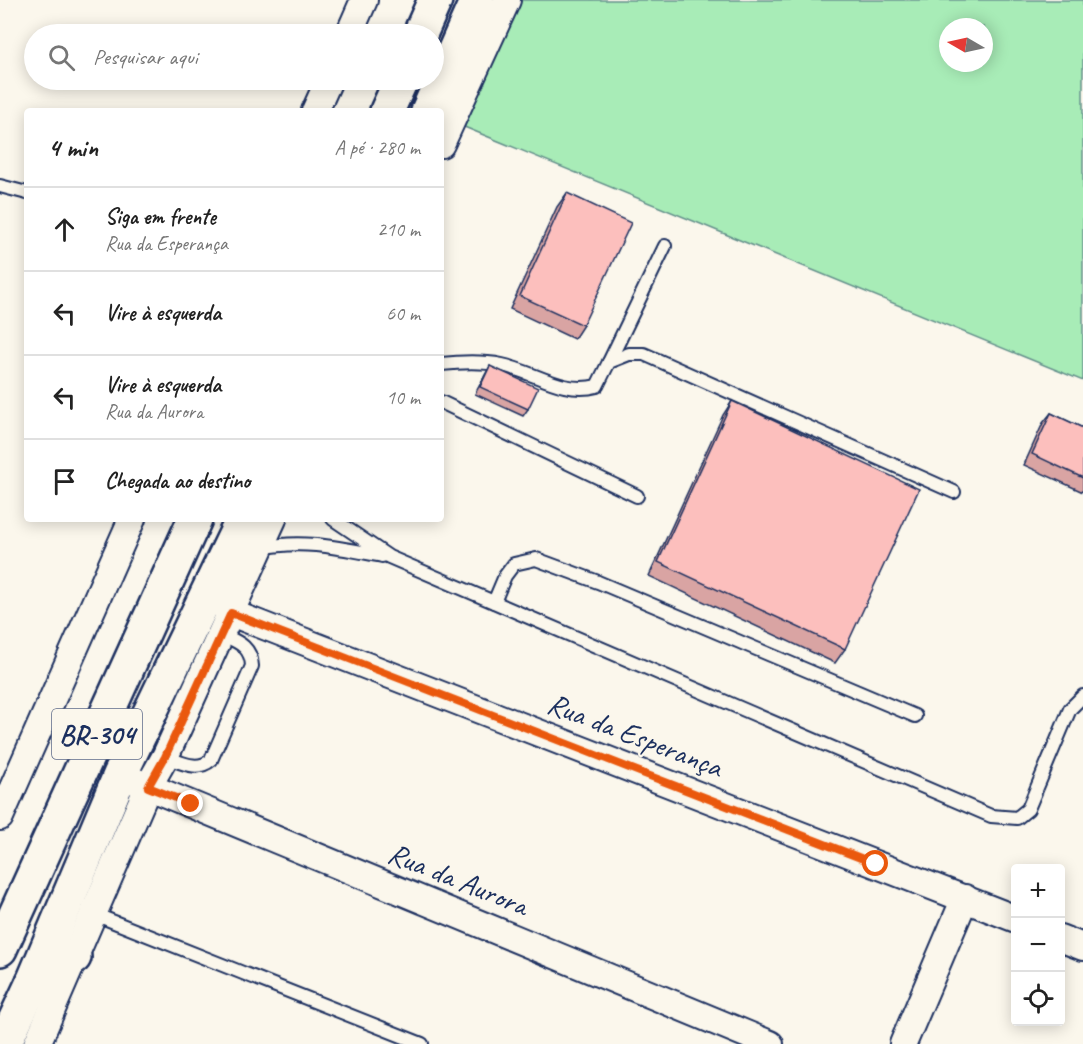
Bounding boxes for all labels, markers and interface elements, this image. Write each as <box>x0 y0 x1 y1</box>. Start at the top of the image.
north arrow <box>939 18 993 72</box>
search box <box>24 24 444 90</box>
icon: search <box>45 41 78 74</box>
text: Pesquisar aqui <box>93 43 198 71</box>
text: 4 min <box>48 131 98 164</box>
text: A pé · 280 m <box>335 135 420 160</box>
text: Siga em frente <box>105 203 216 231</box>
icon: ahead <box>48 213 81 246</box>
text: 210 m <box>377 217 420 242</box>
text: Rua da Esperança <box>105 231 228 256</box>
icon: left <box>48 297 81 330</box>
text: Vire à esquerda <box>105 299 221 327</box>
text: 60 m <box>386 301 420 326</box>
text: Vire à esquerda <box>105 371 221 399</box>
icon: left <box>48 381 81 414</box>
text: 10 m <box>386 385 420 410</box>
text: Rua da Aurora <box>105 399 203 424</box>
icon: arrive <box>48 465 81 498</box>
text: Chegada ao destino <box>105 467 250 495</box>
street label: Rua da Esperança <box>542 684 730 786</box>
road number: BR-304 <box>52 709 142 759</box>
route end <box>177 790 203 816</box>
street label: Rua da Aurora <box>383 834 536 925</box>
route start <box>862 850 888 876</box>
map controls <box>1011 864 1065 1026</box>
button: + <box>1011 864 1065 918</box>
button: − <box>1011 918 1065 972</box>
button: locate <box>1011 972 1065 1026</box>

